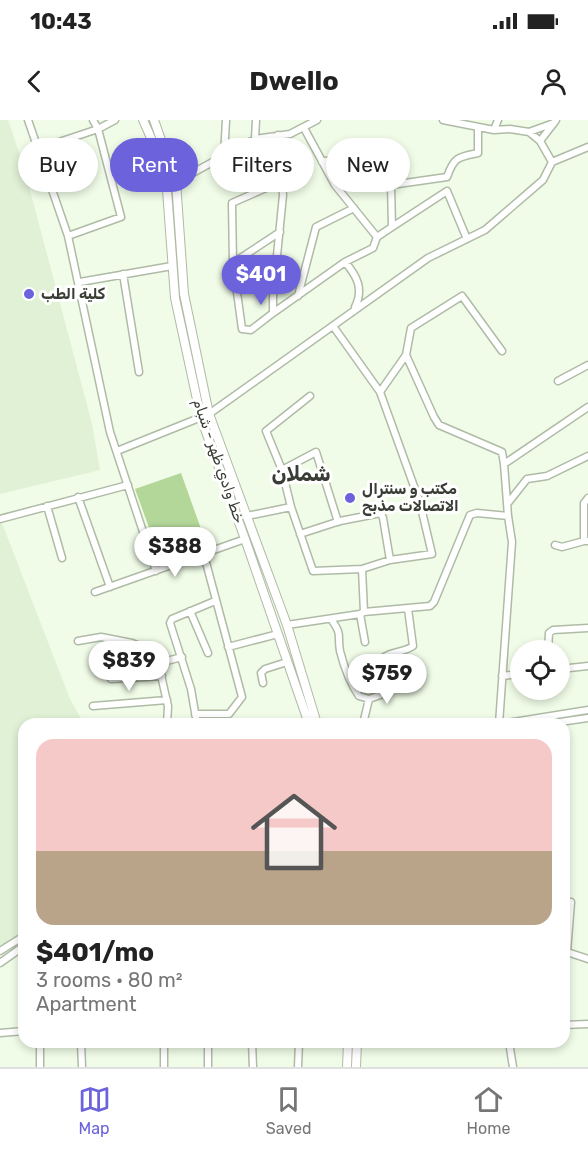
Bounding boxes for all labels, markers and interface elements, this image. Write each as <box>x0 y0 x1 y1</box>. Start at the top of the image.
text: 10:43 <box>30 8 92 35</box>
icon: back <box>18 65 51 98</box>
text: Dwello <box>249 65 339 97</box>
icon: person <box>537 65 570 98</box>
chip: Buy <box>18 138 98 192</box>
chip: Rent <box>110 138 198 192</box>
chip: Filters <box>210 138 314 192</box>
chip: New <box>326 138 410 192</box>
pin: $401 <box>225 255 297 306</box>
text: $401 <box>236 262 286 286</box>
place label: كلية الطب <box>41 285 106 303</box>
marker: كلية الطب <box>22 287 36 301</box>
street label: خط وادي ظهر - شبام <box>188 397 249 526</box>
district label: شملان <box>271 461 331 486</box>
place label: مكتب و سنترال الاتصالات مذبح <box>362 480 459 516</box>
marker: مكتب و سنترال الاتصالات مذبح <box>343 491 357 505</box>
pin: $388 <box>139 527 211 578</box>
text: $388 <box>148 534 202 558</box>
map controls <box>510 640 570 700</box>
button: locate <box>510 640 570 700</box>
pin: $839 <box>93 641 165 692</box>
text: $839 <box>103 648 155 672</box>
pin: $759 <box>351 654 423 705</box>
text: $759 <box>362 661 412 685</box>
icon: home <box>240 778 348 886</box>
text: $401/mo <box>36 937 154 968</box>
text: 3 rooms · 80 m² <box>36 968 183 992</box>
text: Apartment <box>36 992 137 1016</box>
tab: Map <box>78 1083 111 1138</box>
tab: Saved <box>266 1083 311 1138</box>
tab: Home <box>467 1083 510 1138</box>

